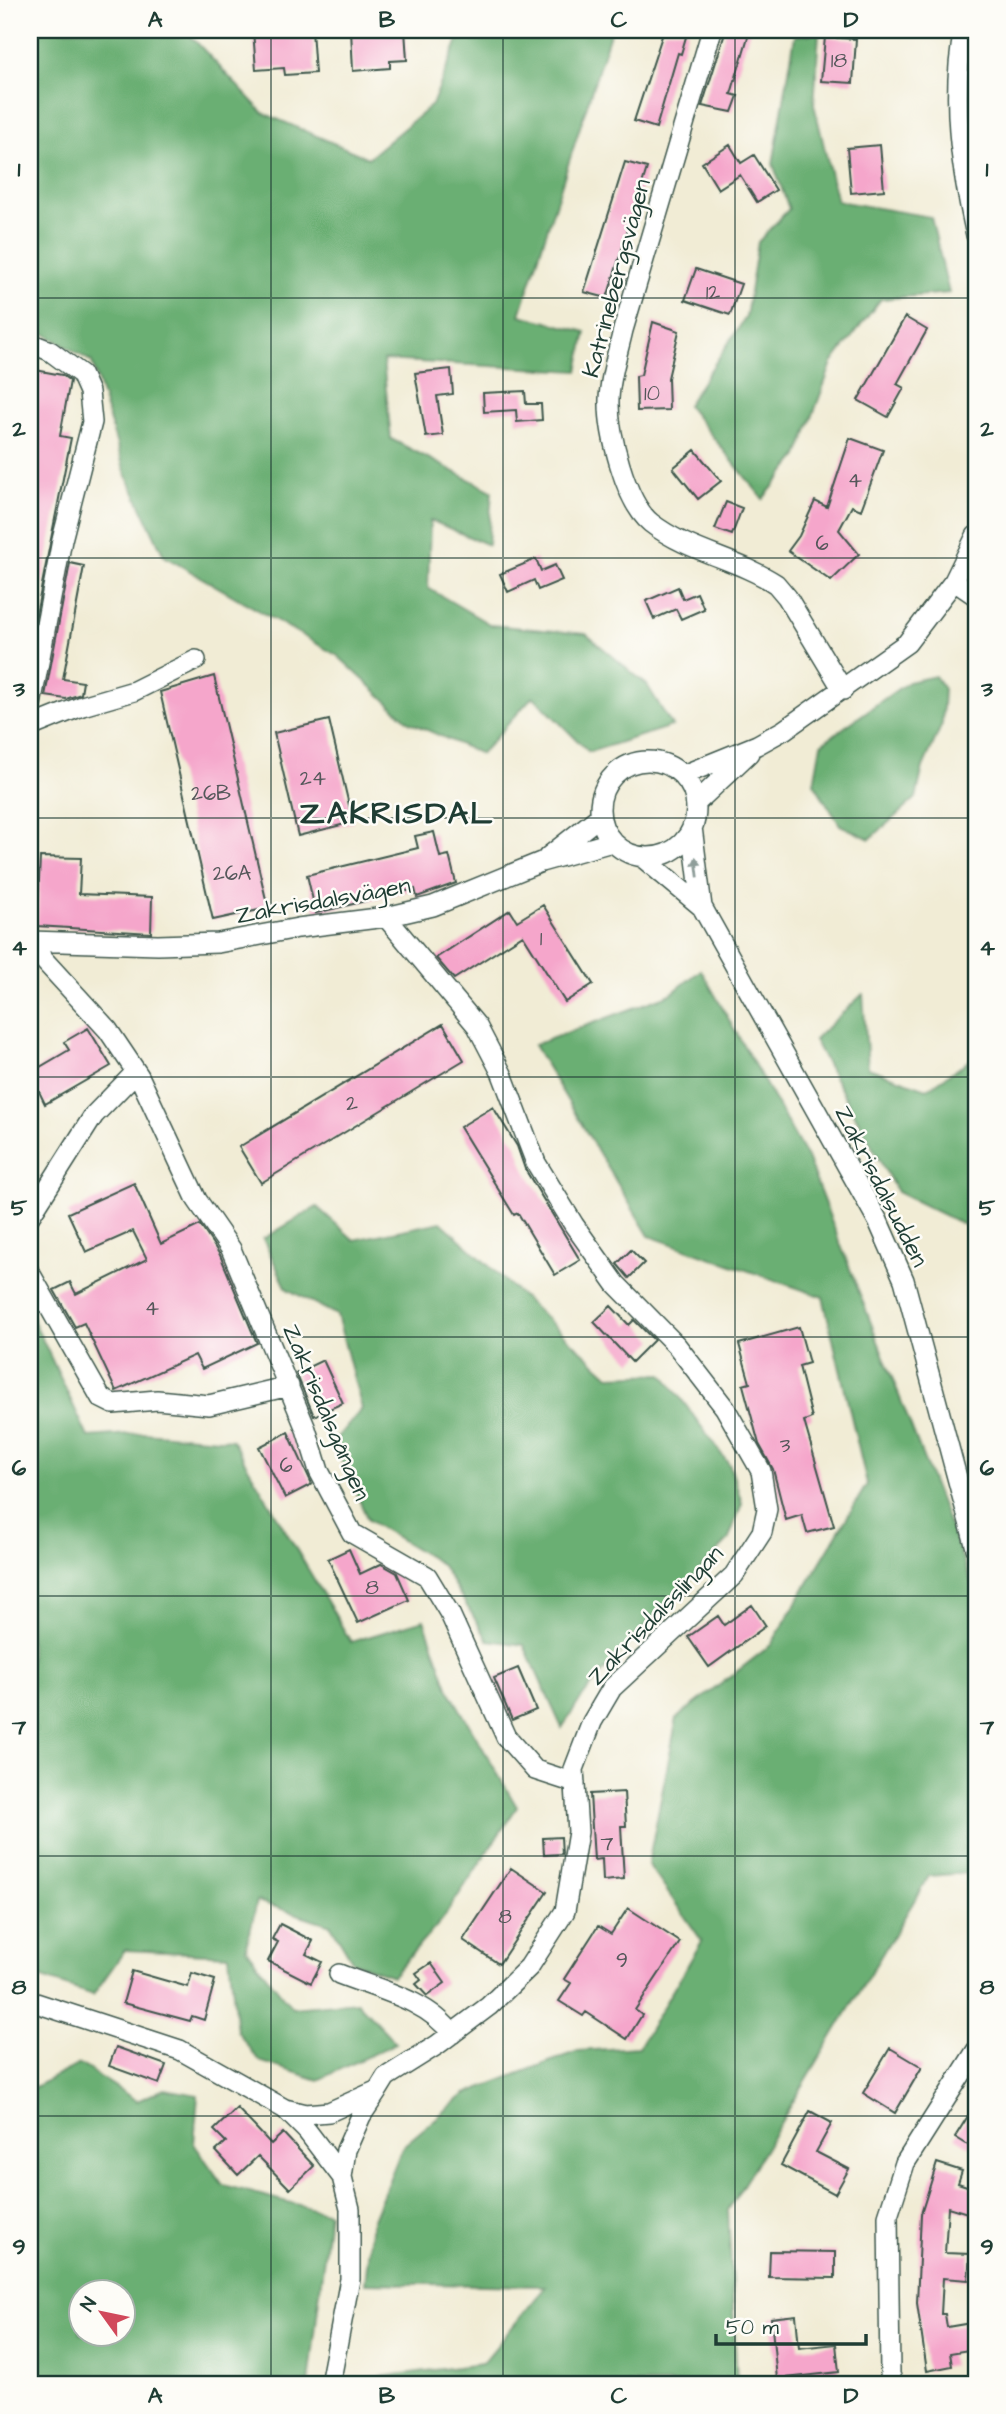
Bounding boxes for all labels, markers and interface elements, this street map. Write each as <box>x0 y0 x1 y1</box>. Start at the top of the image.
text: A <box>148 4 163 36</box>
text: B <box>379 4 396 36</box>
text: C <box>611 4 628 36</box>
text: D <box>844 4 859 36</box>
house number: 18 <box>831 46 848 75</box>
text: 1 <box>18 153 21 185</box>
text: 1 <box>986 153 989 185</box>
street label: Katrinebergsvägen <box>574 175 661 382</box>
house number: 12 <box>706 278 720 307</box>
house number: 10 <box>644 379 660 408</box>
text: 2 <box>11 413 26 445</box>
text: 2 <box>979 413 994 445</box>
house number: 4 <box>848 466 862 495</box>
house number: 6 <box>815 529 829 558</box>
text: 3 <box>12 673 25 705</box>
text: 3 <box>980 673 993 705</box>
house number: 24 <box>300 764 326 793</box>
house number: 26B <box>191 779 231 808</box>
district label: ZAKRISDAL <box>300 791 494 836</box>
one-way arrow <box>691 856 702 878</box>
house number: 26A <box>213 859 252 888</box>
street label: Zakrisdalsvägen <box>233 869 413 934</box>
house number: 1 <box>540 924 543 953</box>
text: 4 <box>11 932 27 964</box>
text: 4 <box>979 932 995 964</box>
house number: 2 <box>346 1089 358 1118</box>
street label: Zakrisdalsudden <box>826 1100 936 1273</box>
text: 5 <box>11 1192 28 1224</box>
text: 5 <box>979 1192 996 1224</box>
house number: 4 <box>145 1294 159 1323</box>
street label: Zakrisdalsgången <box>273 1319 379 1506</box>
house number: 3 <box>780 1431 791 1460</box>
house number: 6 <box>279 1451 293 1480</box>
text: 6 <box>12 1452 27 1484</box>
text: 6 <box>980 1452 995 1484</box>
street label: Zakrisdalsslingan <box>580 1538 732 1694</box>
house number: 8 <box>365 1573 379 1602</box>
text: 7 <box>11 1711 27 1743</box>
text: 7 <box>979 1711 995 1743</box>
house number: 7 <box>601 1829 614 1858</box>
house number: 8 <box>498 1902 512 1931</box>
house number: 9 <box>616 1946 628 1975</box>
text: 8 <box>12 1971 27 2003</box>
text: 8 <box>980 1971 995 2003</box>
text: 9 <box>12 2231 26 2263</box>
text: 9 <box>980 2231 994 2263</box>
north arrow <box>66 2278 136 2348</box>
text: N <box>74 2292 104 2317</box>
scale bar <box>716 2302 866 2346</box>
text: 50 m <box>726 2313 780 2342</box>
text: A <box>148 2380 163 2412</box>
text: B <box>379 2380 396 2412</box>
text: C <box>611 2380 628 2412</box>
text: D <box>844 2380 859 2412</box>

